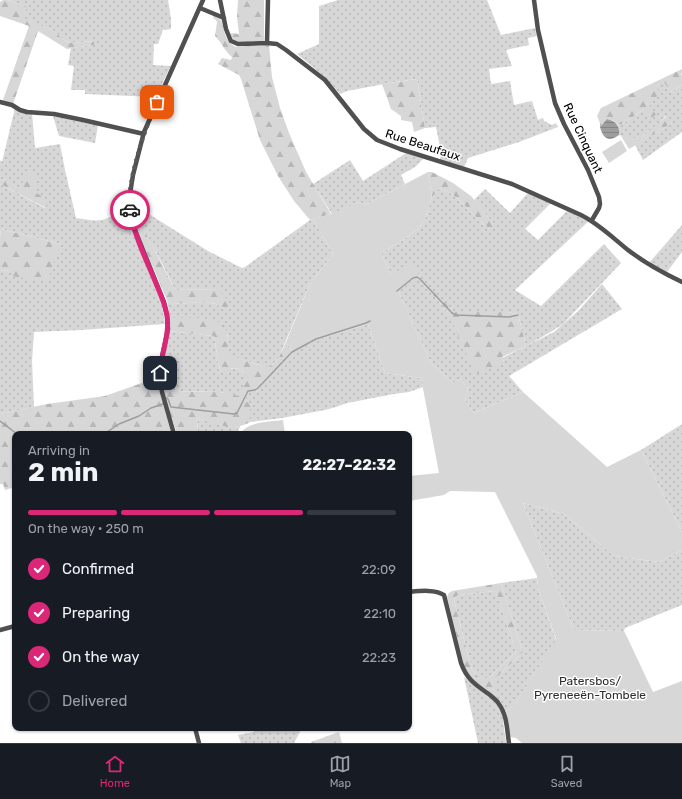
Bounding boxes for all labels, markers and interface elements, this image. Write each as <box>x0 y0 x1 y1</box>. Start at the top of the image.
pin <box>140 85 174 119</box>
icon: bag <box>146 91 168 113</box>
street label: Rue Cinquant <box>561 101 605 176</box>
street label: Rue Beaufaux <box>384 126 463 164</box>
courier <box>110 190 150 230</box>
icon: car <box>119 199 141 221</box>
pin <box>143 356 177 390</box>
icon: home <box>149 362 171 384</box>
text: Arriving in <box>28 443 90 458</box>
text: 22:27–22:32 <box>303 456 396 474</box>
text: 2 min <box>28 457 98 488</box>
text: On the way · 250 m <box>28 521 144 536</box>
icon: check <box>28 558 50 580</box>
text: Confirmed <box>62 560 134 578</box>
text: 22:09 <box>361 562 396 577</box>
icon: check <box>28 602 50 624</box>
text: Preparing <box>62 604 130 622</box>
text: 22:10 <box>364 606 396 621</box>
icon: check <box>28 646 50 668</box>
text: On the way <box>62 648 140 666</box>
text: 22:23 <box>362 650 396 665</box>
park label: Patersbos/ Pyreneeën-Tombele <box>534 674 646 702</box>
text: Delivered <box>62 692 127 710</box>
tab: Home <box>100 753 130 790</box>
tab: Map <box>329 753 351 790</box>
tab: Saved <box>551 753 582 790</box>

